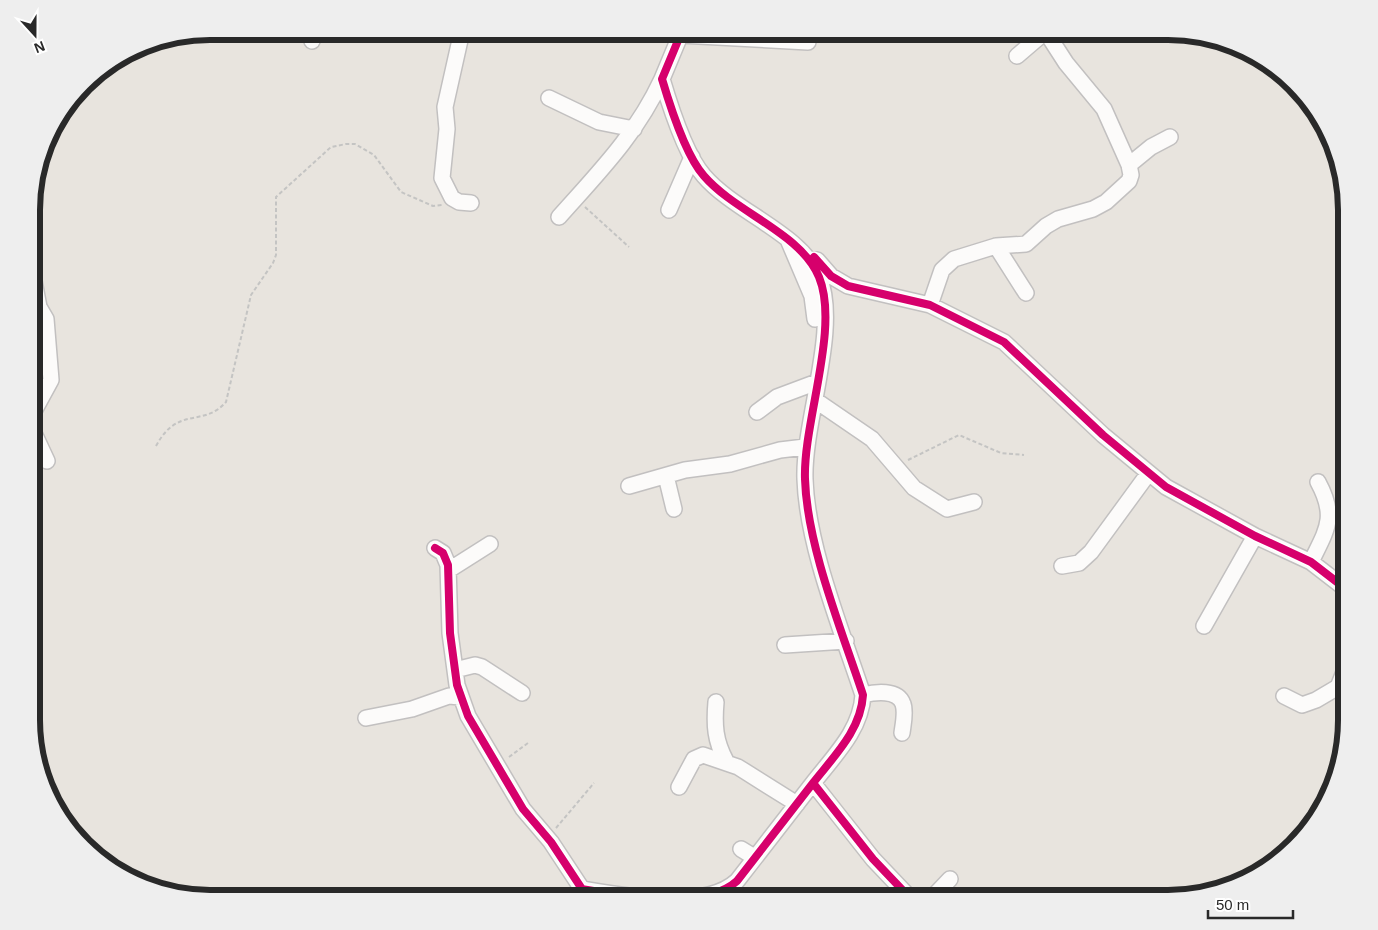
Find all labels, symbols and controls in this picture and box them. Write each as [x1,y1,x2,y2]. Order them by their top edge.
north arrow [10,10,60,60]
text: N [32,38,47,56]
scale bar [1208,888,1293,920]
text: 50 m [1216,896,1249,913]

